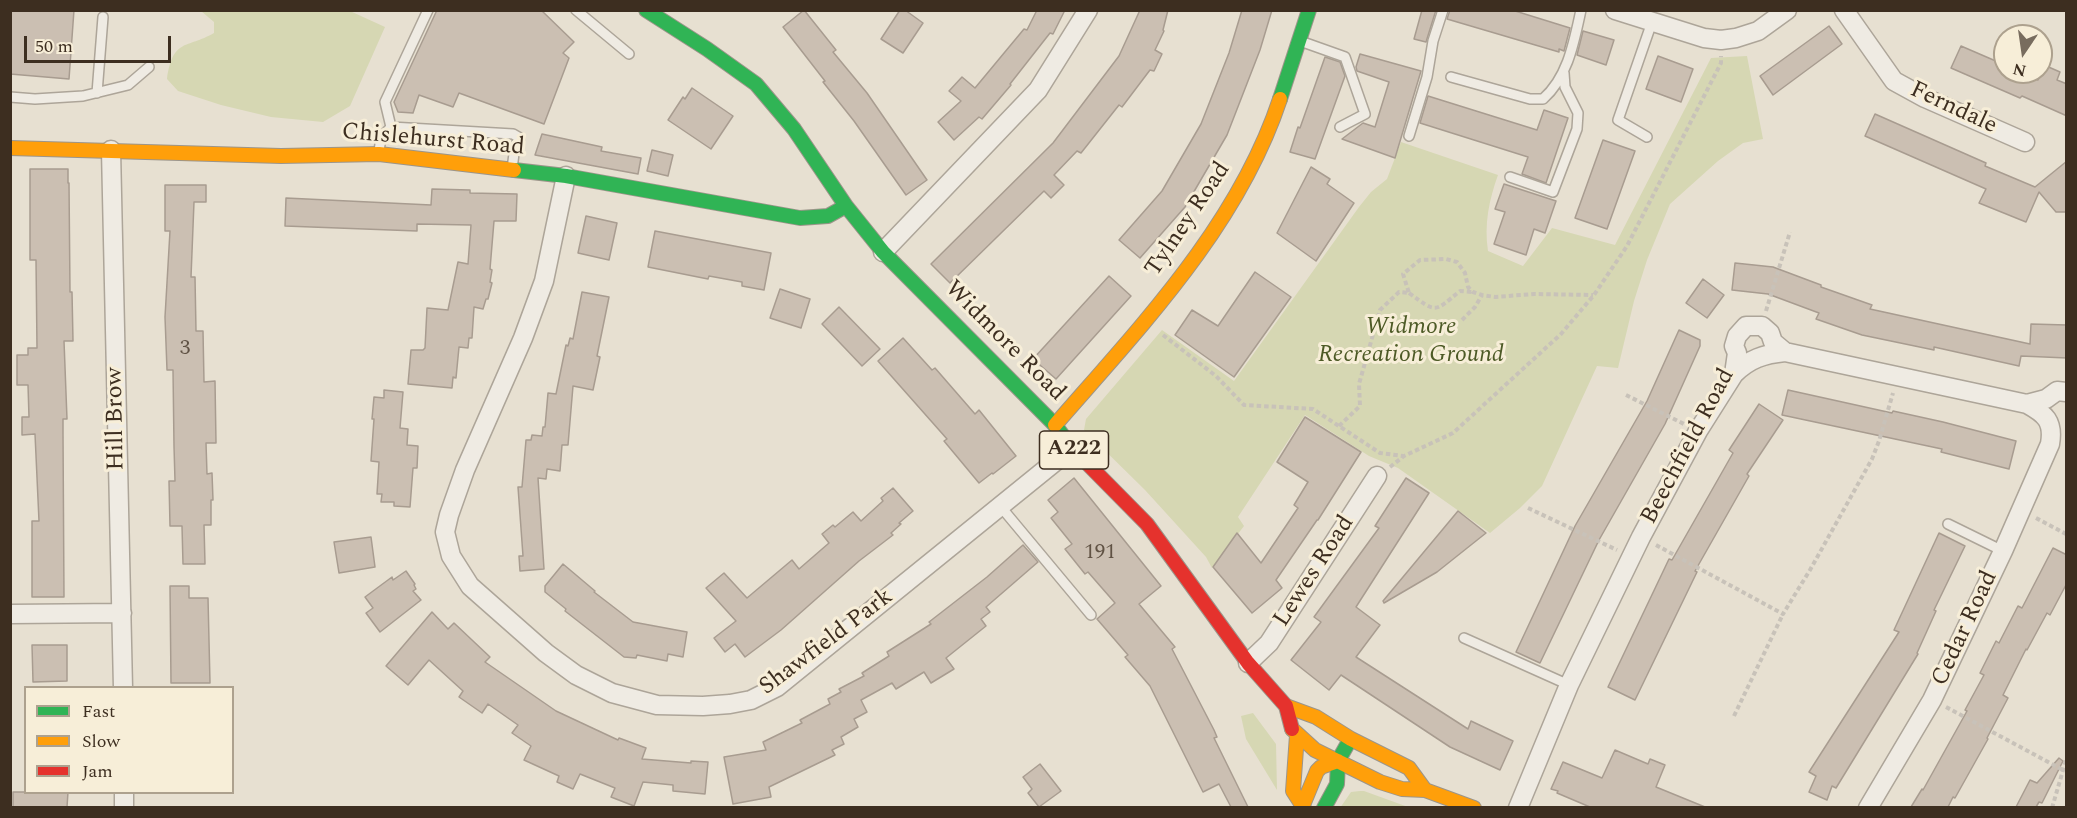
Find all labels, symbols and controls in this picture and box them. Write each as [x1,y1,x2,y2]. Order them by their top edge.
scale bar [27,24,174,62]
north arrow [1993,24,2053,84]
text: 50 m [35,33,73,60]
text: N [2010,56,2028,83]
street label: Ferndale [1905,76,2001,142]
street label: Chislehurst Road [340,119,526,163]
street label: Tylney Road [1140,157,1238,283]
street label: Widmore Road [938,276,1070,408]
park label: Widmore Recreation Ground [1318,314,1504,370]
house number: 3 [180,337,190,363]
street label: Beechfield Road [1636,364,1742,530]
street label: Hill Brow [102,367,132,471]
road number: A222 [1040,431,1108,469]
street label: Lewes Road [1268,511,1362,633]
house number: 191 [1084,541,1116,567]
street label: Cedar Road [1927,567,2005,691]
street label: Shawfield Park [755,583,899,703]
legend [24,686,234,794]
text: Fast [82,698,115,725]
text: Slow [82,728,120,755]
text: Jam [82,758,113,785]

